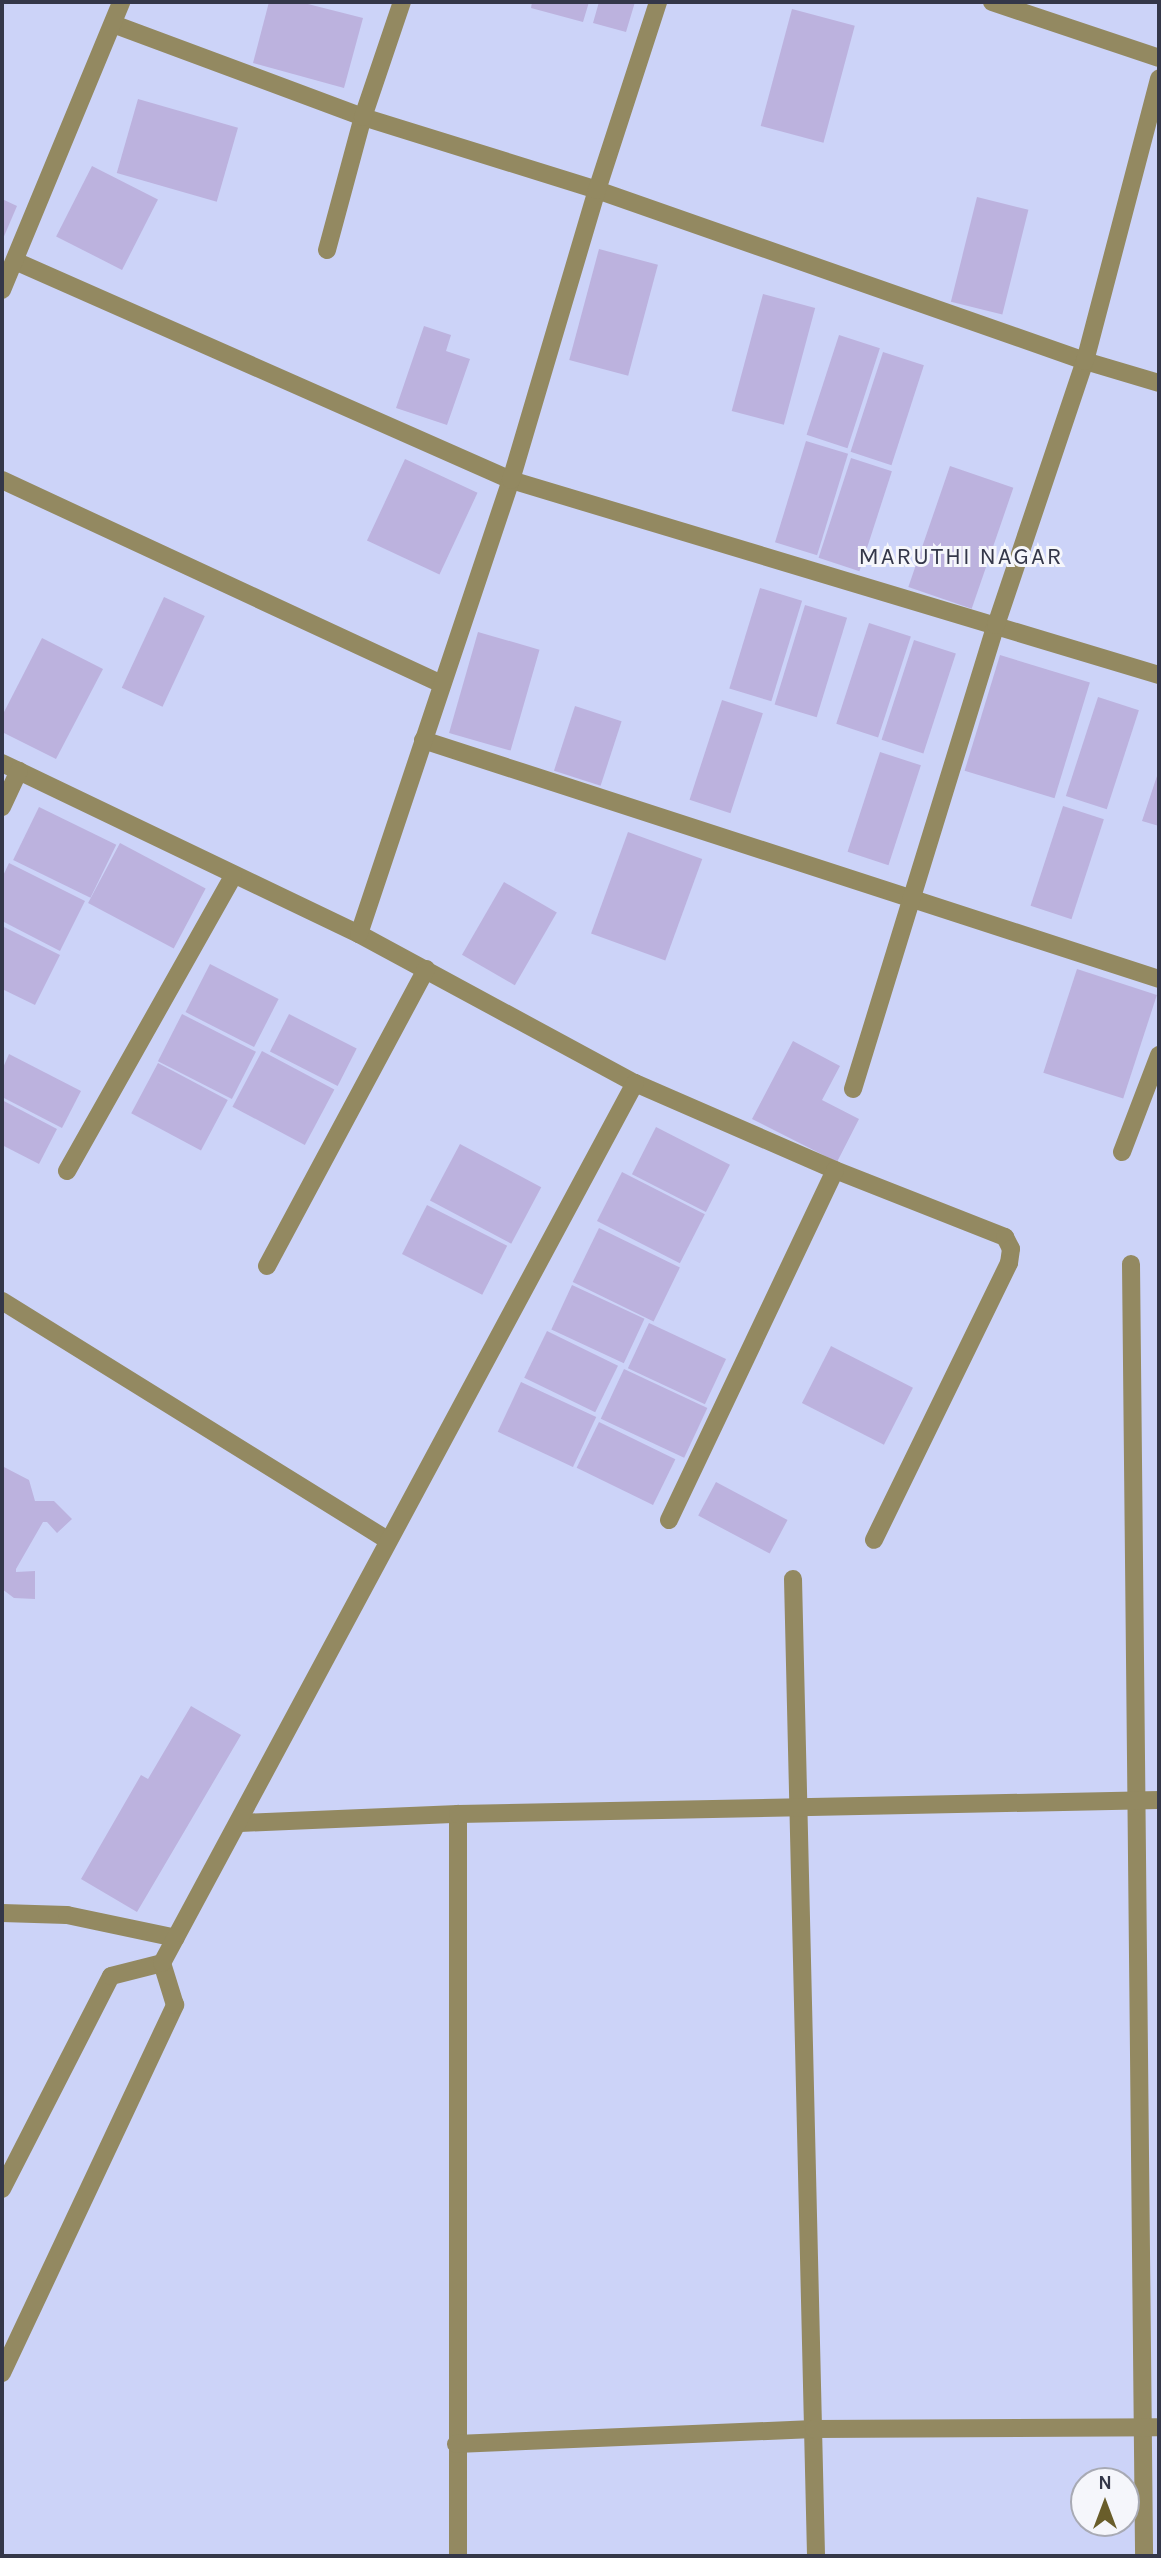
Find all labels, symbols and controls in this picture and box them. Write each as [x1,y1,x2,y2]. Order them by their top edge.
district label: MARUTHI NAGAR [860,543,1062,571]
north arrow [1070,2467,1140,2537]
text: N [1098,2472,1112,2494]

